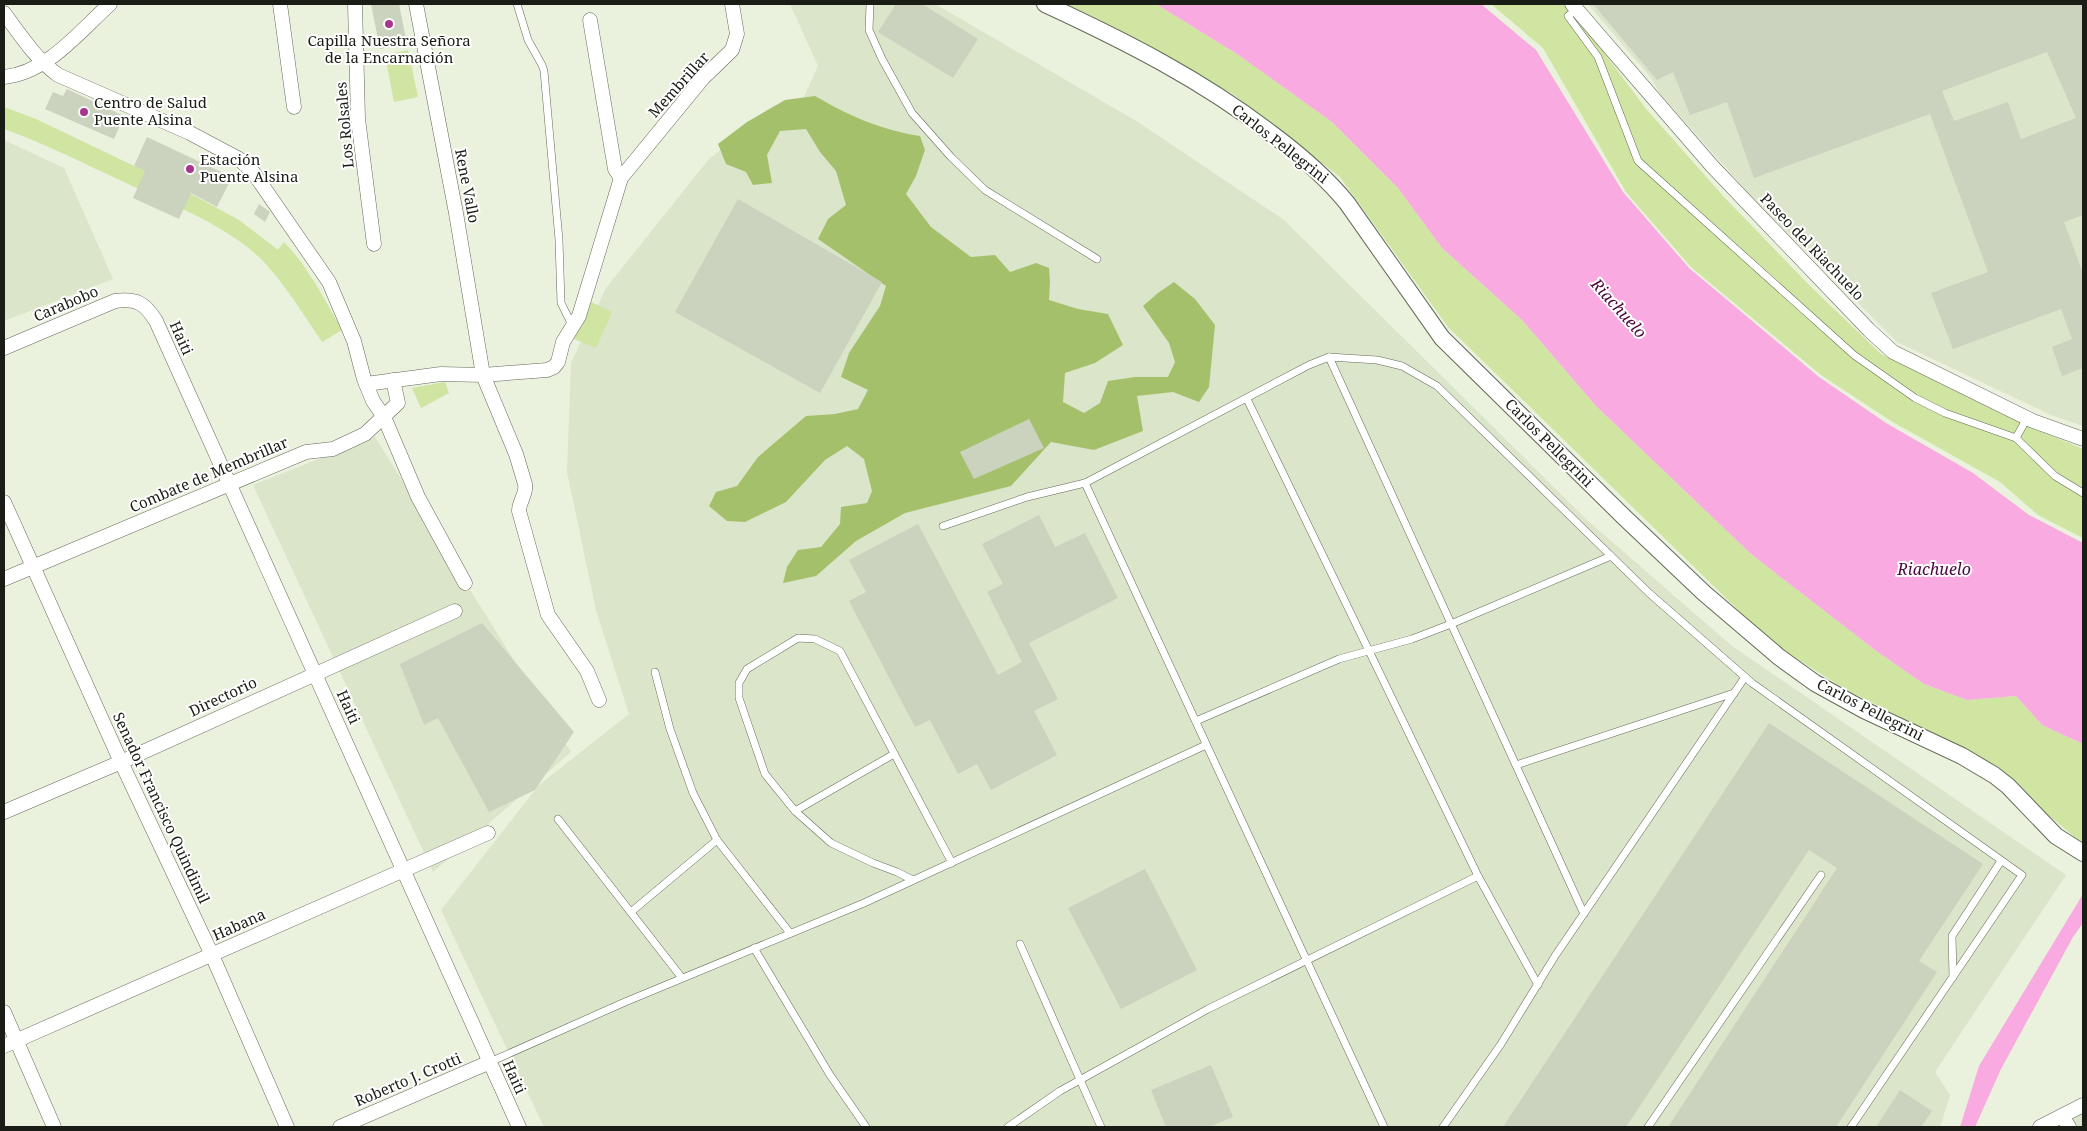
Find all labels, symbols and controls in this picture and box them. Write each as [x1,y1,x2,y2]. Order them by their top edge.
marker: Capilla Nuestra Señora de la Encarnación [383,18,395,30]
place label: Capilla Nuestra Señora de la Encarnación [307,30,471,67]
street label: Membrillar [643,47,713,122]
street label: Los Rolsales [330,81,358,169]
place label: Centro de Salud Puente Alsina [94,92,207,129]
street label: Carlos Pellegrini [1228,99,1333,187]
marker: Centro de Salud Puente Alsina [78,106,90,118]
street label: Rene Vallo [451,147,485,225]
place label: Estación Puente Alsina [200,149,298,186]
marker: Estación Puente Alsina [184,163,196,175]
street label: Paseo del Riachuelo [1756,188,1869,304]
water label: Riachuelo [1586,273,1652,343]
street label: Carabobo [30,280,101,326]
street label: Haiti [166,317,198,358]
street label: Carlos Pellegrini [1501,394,1598,491]
street label: Combate de Membrillar [126,432,291,517]
water label: Riachuelo [1896,558,1971,580]
street label: Directorio [185,672,260,721]
street label: Carlos Pellegrini [1814,674,1928,745]
street label: Haiti [333,686,365,727]
street label: Senador Francisco Quindimil [109,709,215,907]
street label: Habana [209,904,268,945]
street label: Roberto J. Crotti [351,1048,464,1111]
street label: Haiti [499,1056,531,1097]

